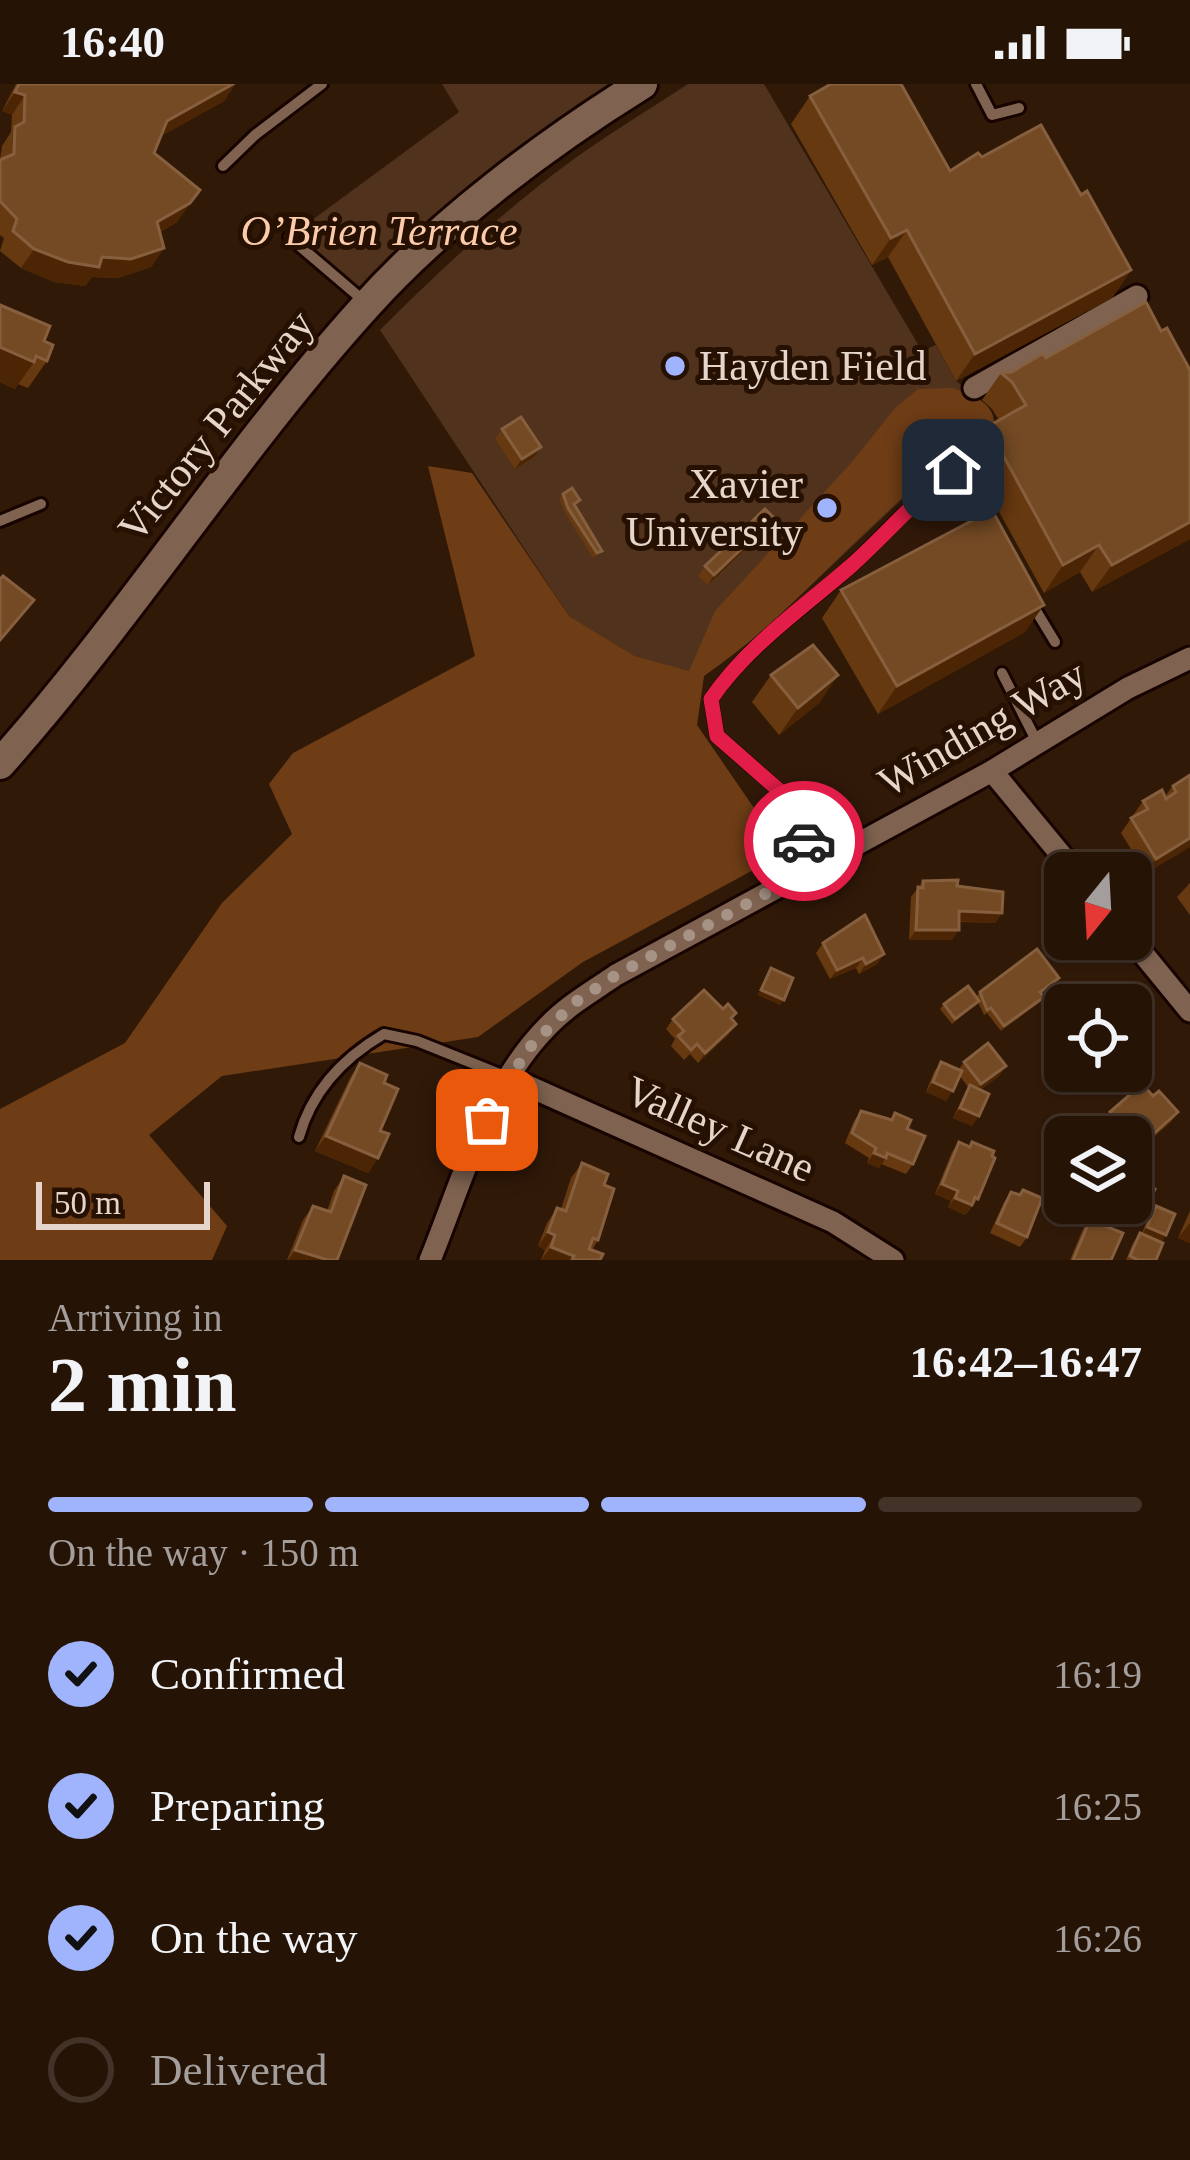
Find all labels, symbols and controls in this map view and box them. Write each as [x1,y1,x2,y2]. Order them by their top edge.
text: 16:40 [60,17,165,67]
park label: O’Brien Terrace [240,208,518,254]
street label: Victory Parkway [109,301,323,551]
place label: Hayden Field [699,343,926,389]
marker: Hayden Field [662,353,688,379]
pin [902,419,1004,521]
icon: home [920,437,986,503]
place label: Xavier University [626,461,803,555]
marker: Xavier University [814,495,840,521]
street label: Winding Way [870,650,1094,806]
courier [744,781,864,901]
icon: car [771,808,837,874]
north arrow [1044,852,1152,960]
map controls [1044,852,1152,1224]
button: locate [1044,984,1152,1092]
street label: Valley Lane [618,1067,822,1191]
pin [436,1069,538,1171]
icon: bag [454,1087,520,1153]
button: layers [1044,1116,1152,1224]
scale bar [36,1176,210,1229]
text: 50 m [54,1185,121,1221]
text: Arriving in [48,1296,222,1339]
text: 16:42–16:47 [910,1337,1142,1387]
text: 2 min [48,1341,237,1428]
text: On the way · 150 m [48,1531,359,1574]
icon: check [48,1641,114,1707]
text: Confirmed [150,1649,345,1699]
text: 16:19 [1053,1653,1142,1696]
icon: check [48,1773,114,1839]
text: Preparing [150,1781,325,1831]
text: 16:25 [1053,1785,1142,1828]
icon: check [48,1905,114,1971]
text: On the way [150,1913,357,1963]
text: 16:26 [1053,1917,1142,1960]
text: Delivered [150,2045,327,2095]

